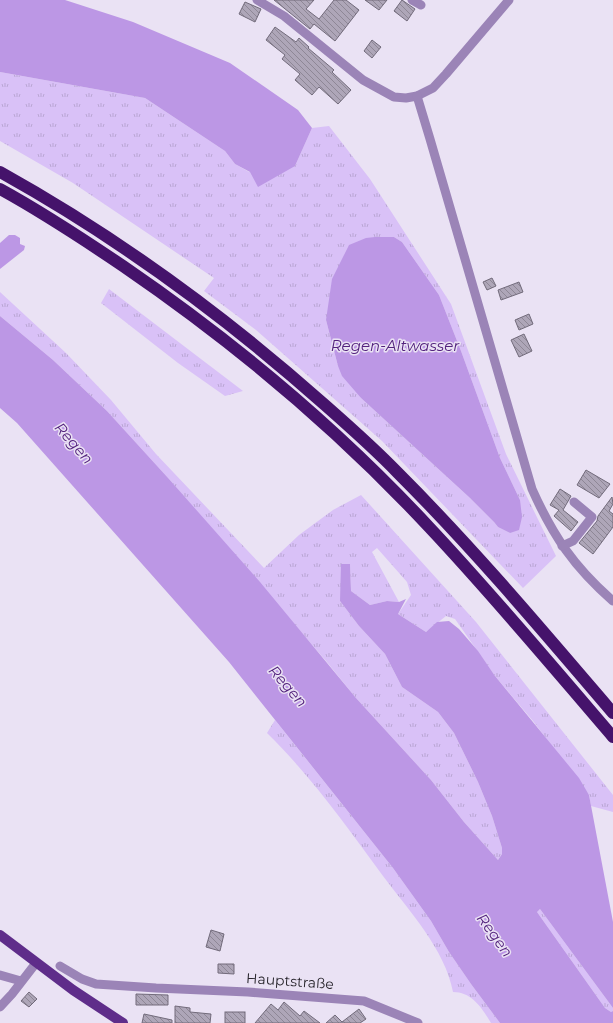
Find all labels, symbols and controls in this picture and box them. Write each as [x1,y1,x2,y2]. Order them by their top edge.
water label: Regen-Altwasser [331,336,460,355]
water label: Regen [51,418,97,468]
water label: Regen [265,661,311,711]
water label: Regen [473,909,517,961]
street label: Hauptstraße [246,969,334,993]

